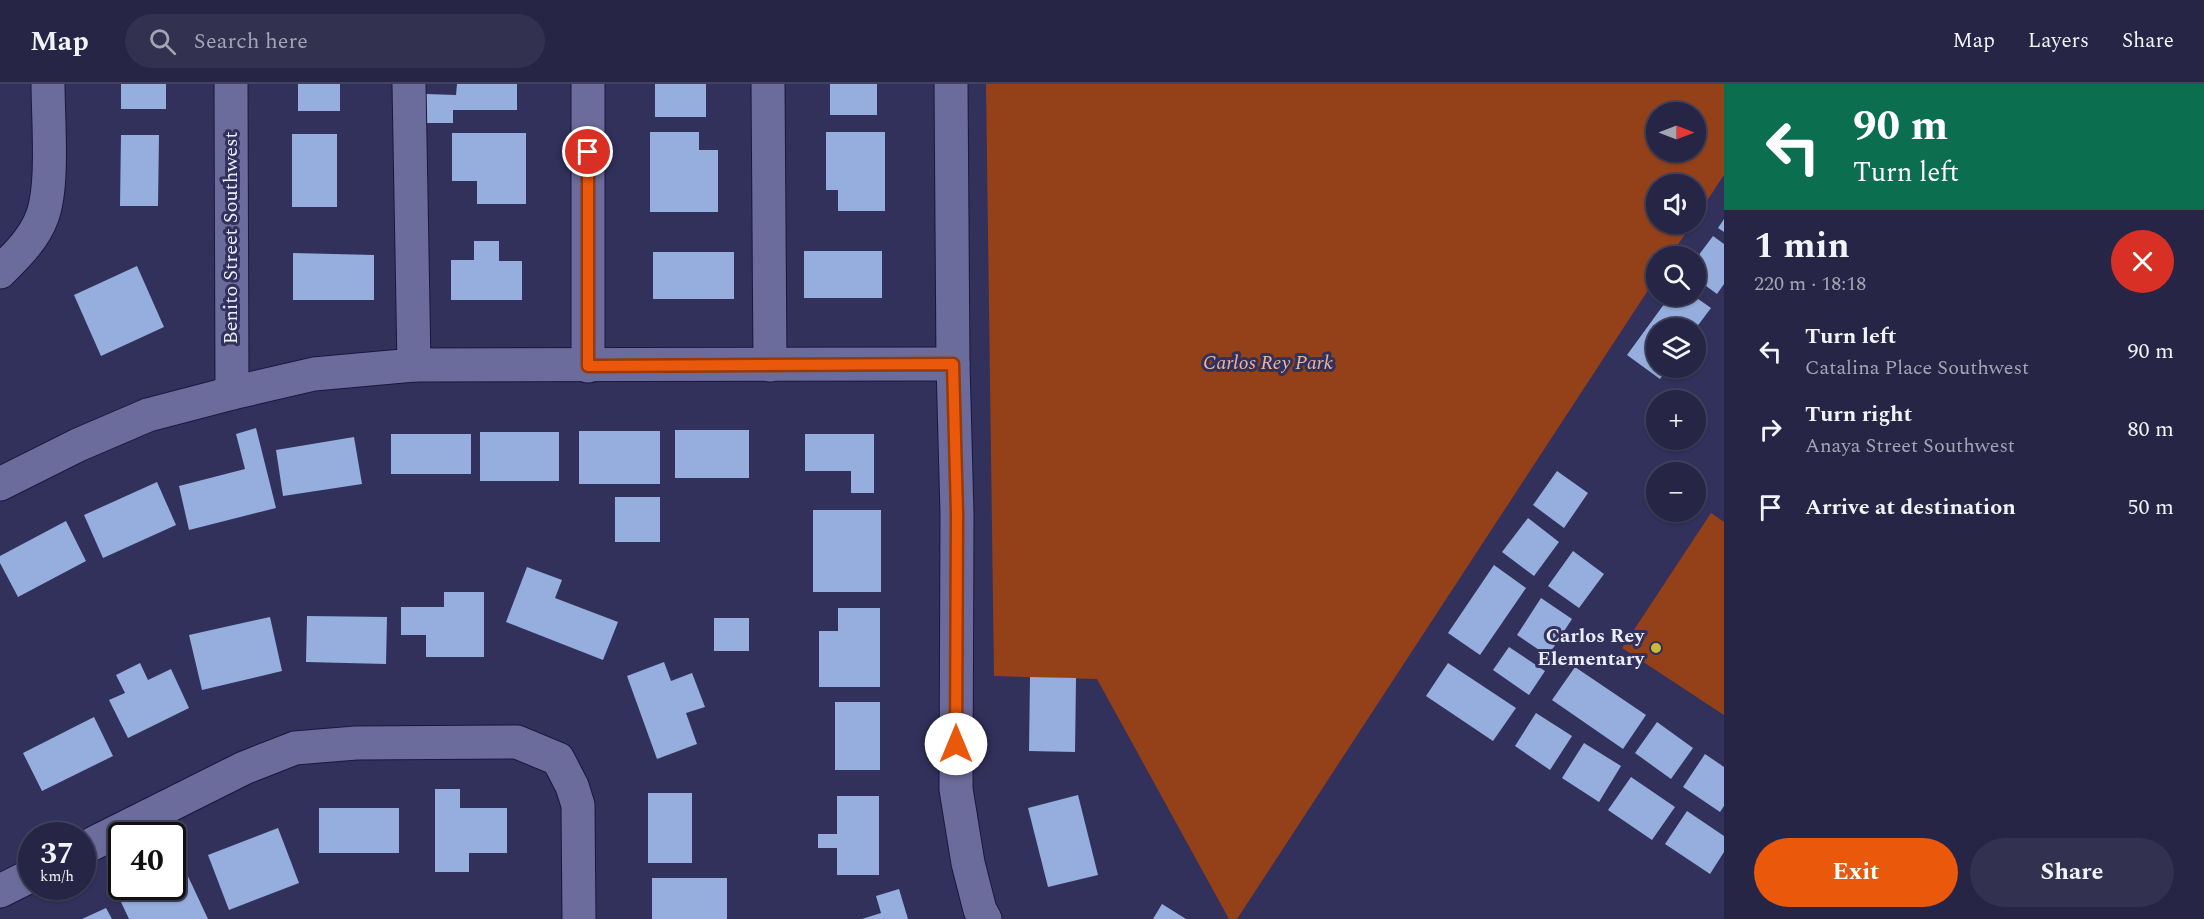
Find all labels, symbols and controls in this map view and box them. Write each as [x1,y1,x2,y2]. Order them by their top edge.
search box [125,14,545,68]
text: Map [30,20,89,63]
icon: search [146,25,179,58]
text: Search here [194,25,308,58]
text: Map [1953,25,1995,57]
text: Layers [2028,25,2089,57]
text: Share [2122,25,2174,57]
text: 90 m [1853,95,1948,158]
north arrow [1646,102,1706,162]
map controls [1646,102,1706,522]
icon: left [1754,108,1832,186]
pin [562,126,613,177]
street label: Benito Street Southwest [216,131,246,345]
icon: arrive [571,135,604,168]
text: Turn left [1853,152,1959,194]
button: sound [1646,174,1706,234]
text: 1 min [1754,219,1850,274]
button: close [2111,230,2174,293]
button: search [1646,246,1706,306]
text: 220 m · 18:18 [1754,269,1866,299]
button: layers [1646,318,1706,378]
text: Turn left [1805,320,1897,353]
icon: left [1754,335,1787,368]
text: 90 m [2128,335,2174,368]
park label: Carlos Rey Park [1203,348,1334,378]
text: Catalina Place Southwest [1805,353,2029,383]
button: + [1646,390,1706,450]
text: Turn right [1805,398,1912,431]
icon: right [1754,413,1787,446]
text: 80 m [2128,413,2174,446]
text: Anaya Street Southwest [1805,431,2015,461]
button: − [1646,462,1706,522]
icon: arrive [1754,491,1787,524]
text: Arrive at destination [1805,491,2016,524]
text: 50 m [2128,491,2174,524]
place label: Carlos Rey Elementary [1537,621,1645,674]
marker: Carlos Rey Elementary [1649,641,1663,655]
position arrow [924,712,988,776]
speed limit sign: 40 [108,822,186,900]
text: 37 [40,831,74,877]
button: Exit [1754,838,1958,907]
button: Share [1970,838,2174,907]
text: km/h [40,865,74,888]

